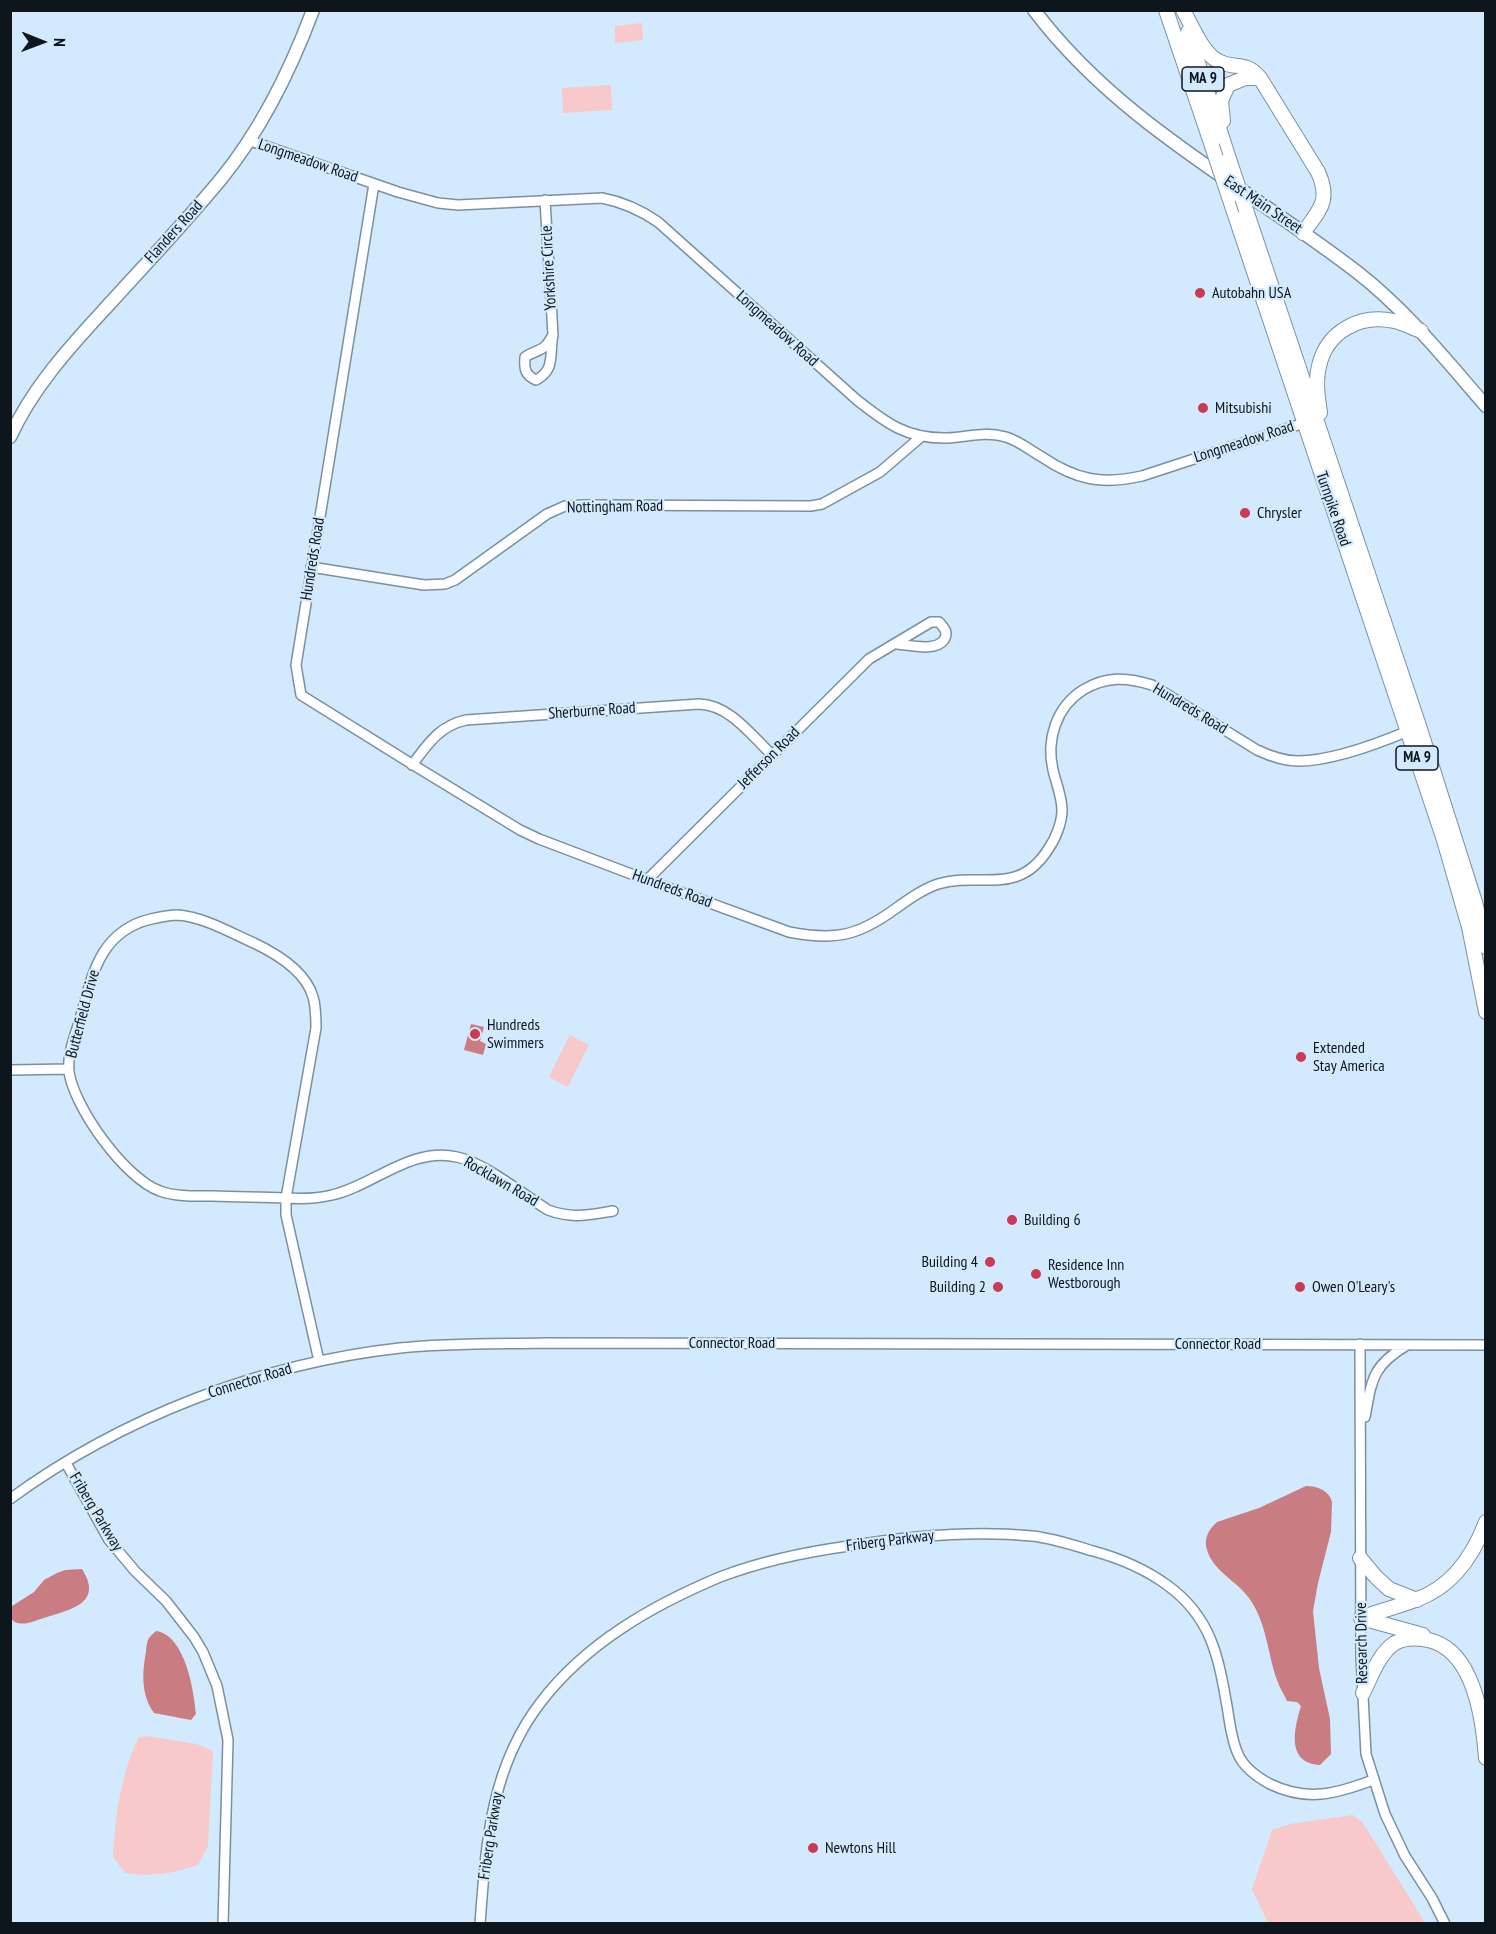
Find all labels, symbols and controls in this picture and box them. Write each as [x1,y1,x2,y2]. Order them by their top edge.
north arrow [12,12,72,72]
text: N [50,38,70,47]
road number: MA 9 [1182,67,1224,91]
street label: Longmeadow Road [256,135,360,187]
street label: East Main Street [1220,172,1306,238]
street label: Flanders Road [141,197,207,267]
street label: Yorkshire Circle [537,225,561,311]
place label: Autobahn USA [1212,283,1291,303]
marker: Autobahn USA [1193,286,1207,300]
street label: Longmeadow Road [732,287,822,371]
place label: Mitsubishi [1215,398,1272,418]
marker: Mitsubishi [1196,401,1210,415]
street label: Longmeadow Road [1192,417,1296,467]
street label: Turnpike Road [1311,469,1355,549]
street label: Nottingham Road [567,497,663,517]
place label: Chrysler [1257,503,1302,523]
marker: Chrysler [1238,506,1252,520]
street label: Hundreds Road [297,516,329,602]
street label: Hundreds Road [1149,679,1231,739]
street label: Sherburne Road [548,698,636,724]
street label: Jefferson Road [734,723,804,793]
road number: MA 9 [1396,746,1438,770]
street label: Hundreds Road [629,866,715,912]
street label: Butterfield Drive [62,968,104,1060]
place label: Hundreds Swimmers [487,1015,544,1053]
marker: Hundreds Swimmers [468,1027,482,1041]
place label: Extended Stay America [1313,1038,1385,1076]
marker: Extended Stay America [1294,1050,1308,1064]
street label: Rocklawn Road [460,1153,542,1211]
place label: Building 6 [1024,1210,1081,1230]
marker: Building 6 [1005,1213,1019,1227]
place label: Building 4 [921,1252,978,1272]
marker: Building 4 [983,1255,997,1269]
place label: Residence Inn Westborough [1048,1255,1124,1293]
marker: Residence Inn Westborough [1029,1267,1043,1281]
place label: Building 2 [929,1277,986,1297]
place label: Owen O'Leary's [1312,1277,1395,1297]
marker: Building 2 [991,1280,1005,1294]
marker: Owen O'Leary's [1293,1280,1307,1294]
street label: Connector Road [689,1333,775,1353]
street label: Connector Road [1175,1334,1261,1354]
street label: Connector Road [206,1359,294,1403]
street label: Friberg Parkway [65,1469,127,1555]
street label: Friberg Parkway [845,1526,935,1556]
street label: Research Drive [1352,1602,1372,1684]
street label: Friberg Parkway [475,1791,507,1881]
place label: Newtons Hill [825,1838,896,1858]
marker: Newtons Hill [806,1841,820,1855]

